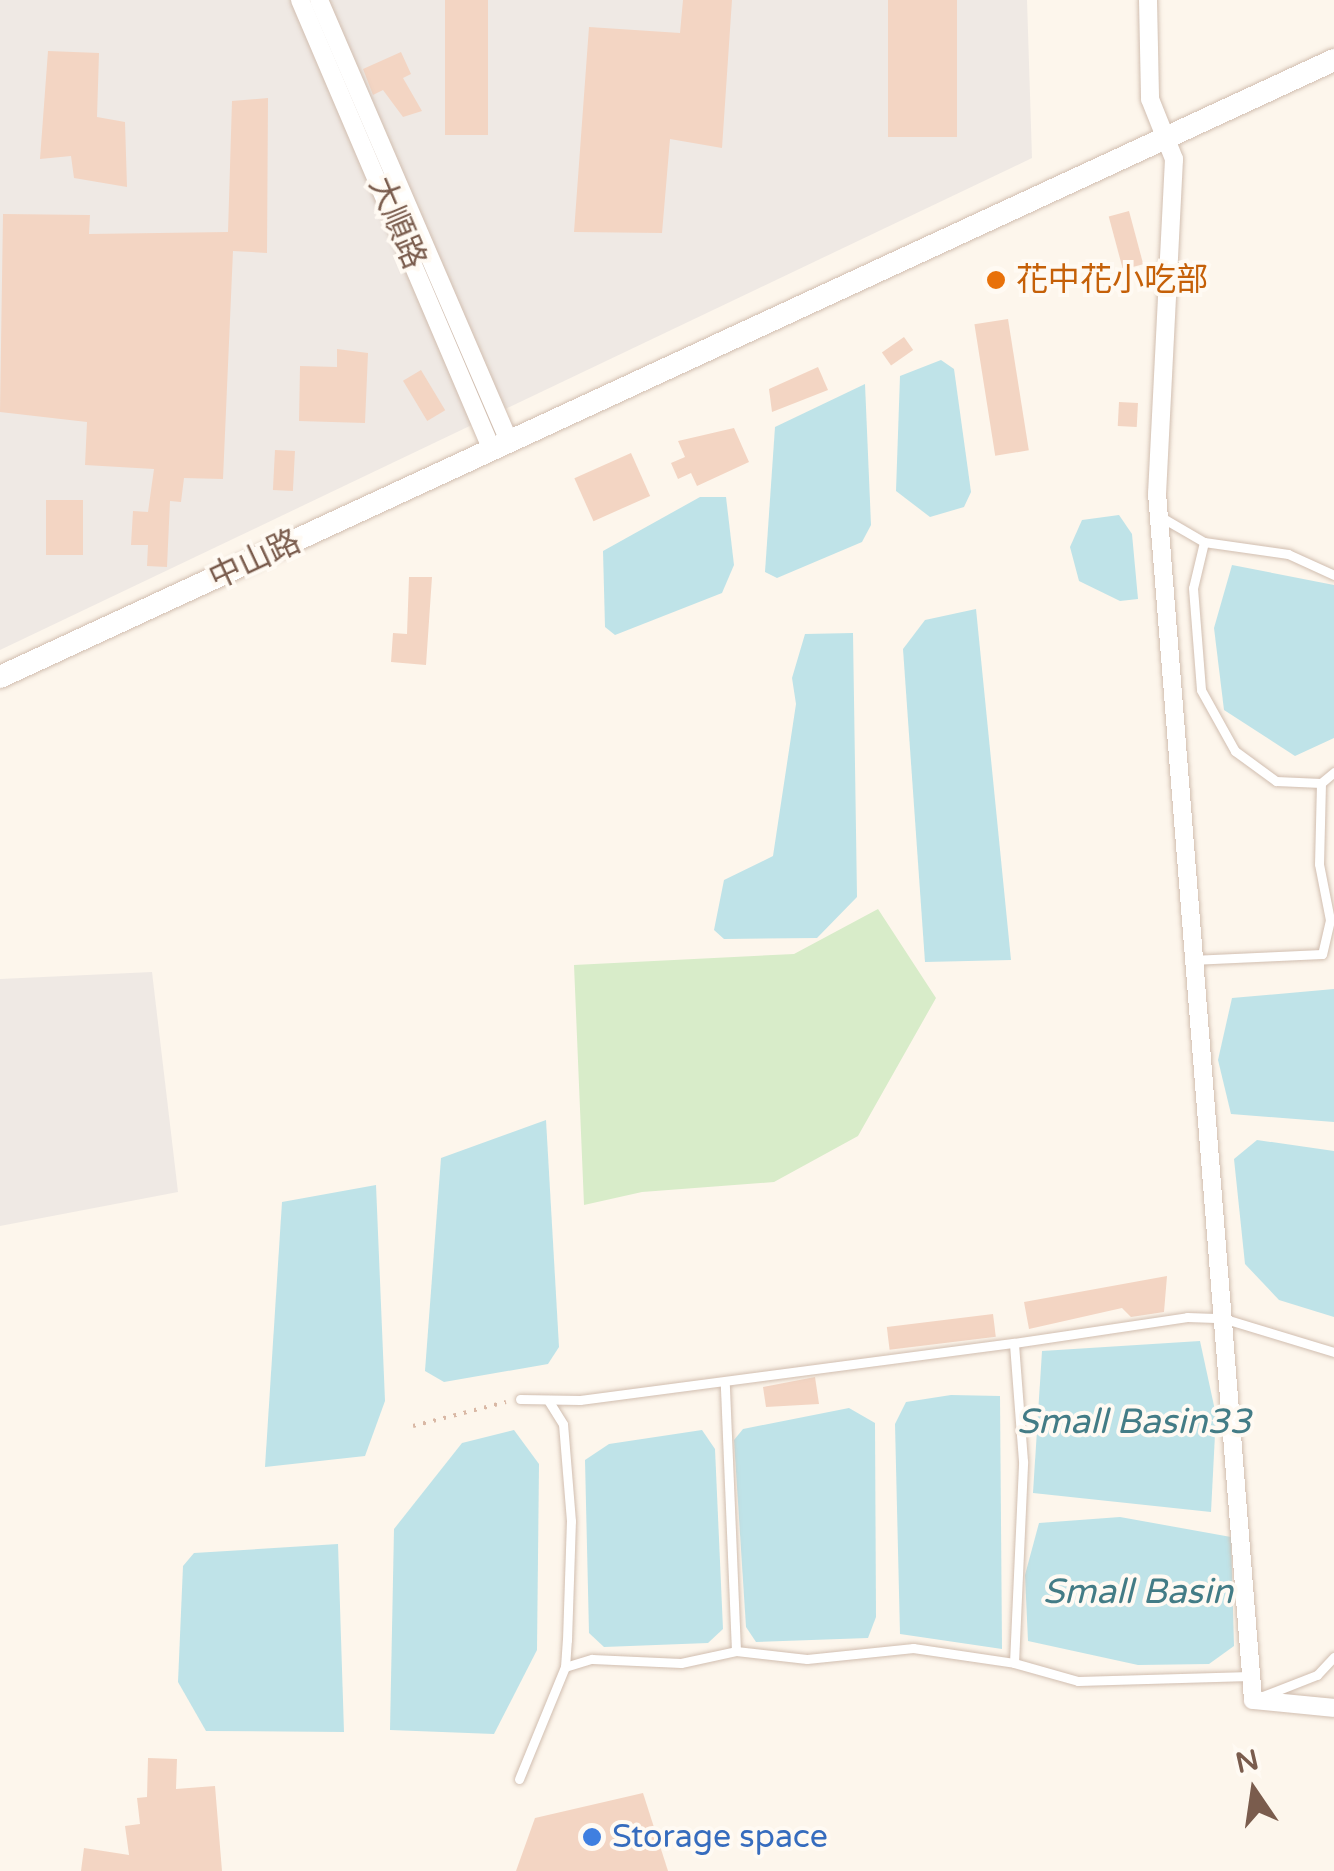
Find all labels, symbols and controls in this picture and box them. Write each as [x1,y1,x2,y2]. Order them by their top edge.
street label: 大順路 [361,171,433,275]
place label: 花中花小吃部 [1016,261,1208,299]
marker: 花中花小吃部 [985,269,1007,291]
street label: 中山路 [203,522,307,598]
water label: Small Basin33 [1017,1401,1251,1443]
water label: Small Basin [1043,1571,1233,1613]
north arrow [1204,1741,1304,1841]
text: N [1232,1743,1262,1781]
place label: Storage space [612,1818,828,1856]
marker: Storage space [581,1826,603,1848]

